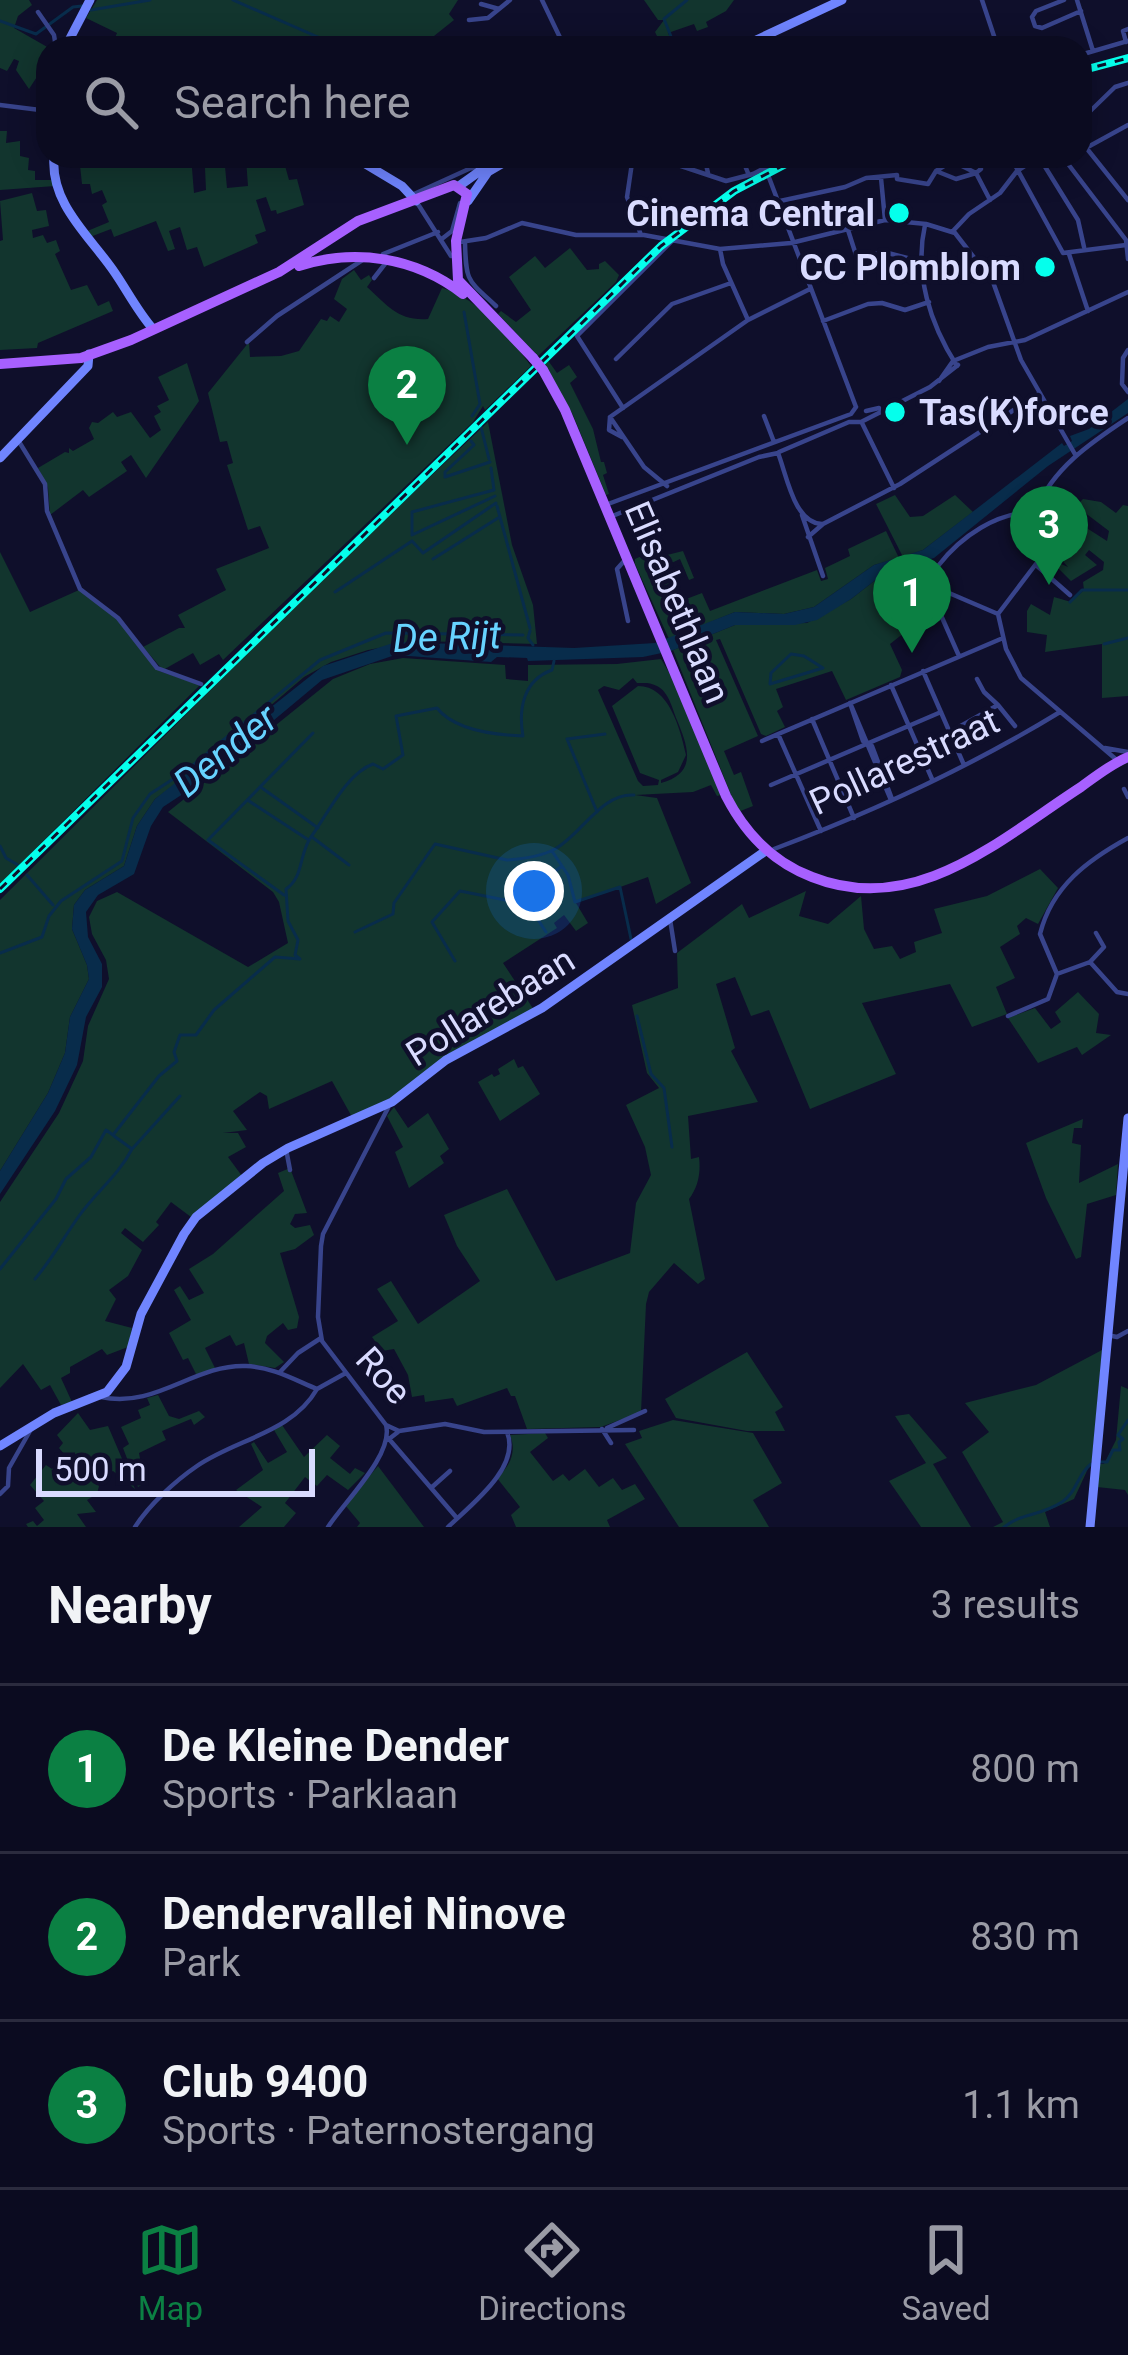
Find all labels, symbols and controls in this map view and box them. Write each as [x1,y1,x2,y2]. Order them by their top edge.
search box [36,36,1092,168]
icon: search [78,69,144,135]
text: Search here [174,76,411,129]
place label: Cinema Central [626,193,875,235]
marker: Cinema Central [886,200,912,226]
place label: CC Plomblom [799,247,1021,289]
marker: CC Plomblom [1032,254,1058,280]
pin: 2 [368,346,446,445]
place label: Tas(K)force [919,392,1109,434]
marker: Tas(K)force [882,399,908,425]
pin: 3 [1010,486,1088,585]
street label: Elisabethlaan [616,495,738,709]
pin: 1 [873,554,951,653]
water label: De Rijt [392,612,503,662]
water label: Dender [165,694,288,806]
street label: Pollarestraat [803,700,1006,824]
your location [504,861,564,921]
street label: Pollarebaan [399,939,582,1075]
street label: Roe [347,1339,420,1413]
scale bar [36,1443,315,1496]
text: 500 m [54,1450,147,1489]
text: Nearby [48,1576,212,1635]
text: 3 results [931,1582,1080,1628]
text: De Kleine Dender [162,1719,509,1772]
text: 1 [76,1746,98,1792]
text: 800 m [970,1746,1080,1792]
text: Sports · Parklaan [162,1772,458,1818]
text: Dendervallei Ninove [162,1887,566,1940]
text: 2 [76,1914,98,1960]
text: 830 m [970,1914,1080,1960]
text: Park [162,1940,241,1986]
text: Club 9400 [162,2055,368,2108]
text: 3 [76,2082,98,2128]
text: 1.1 km [962,2082,1080,2128]
text: Sports · Paternostergang [162,2108,595,2154]
tab: Map [137,2217,203,2328]
tab: Directions [478,2217,627,2328]
tab: Saved [901,2217,991,2328]

